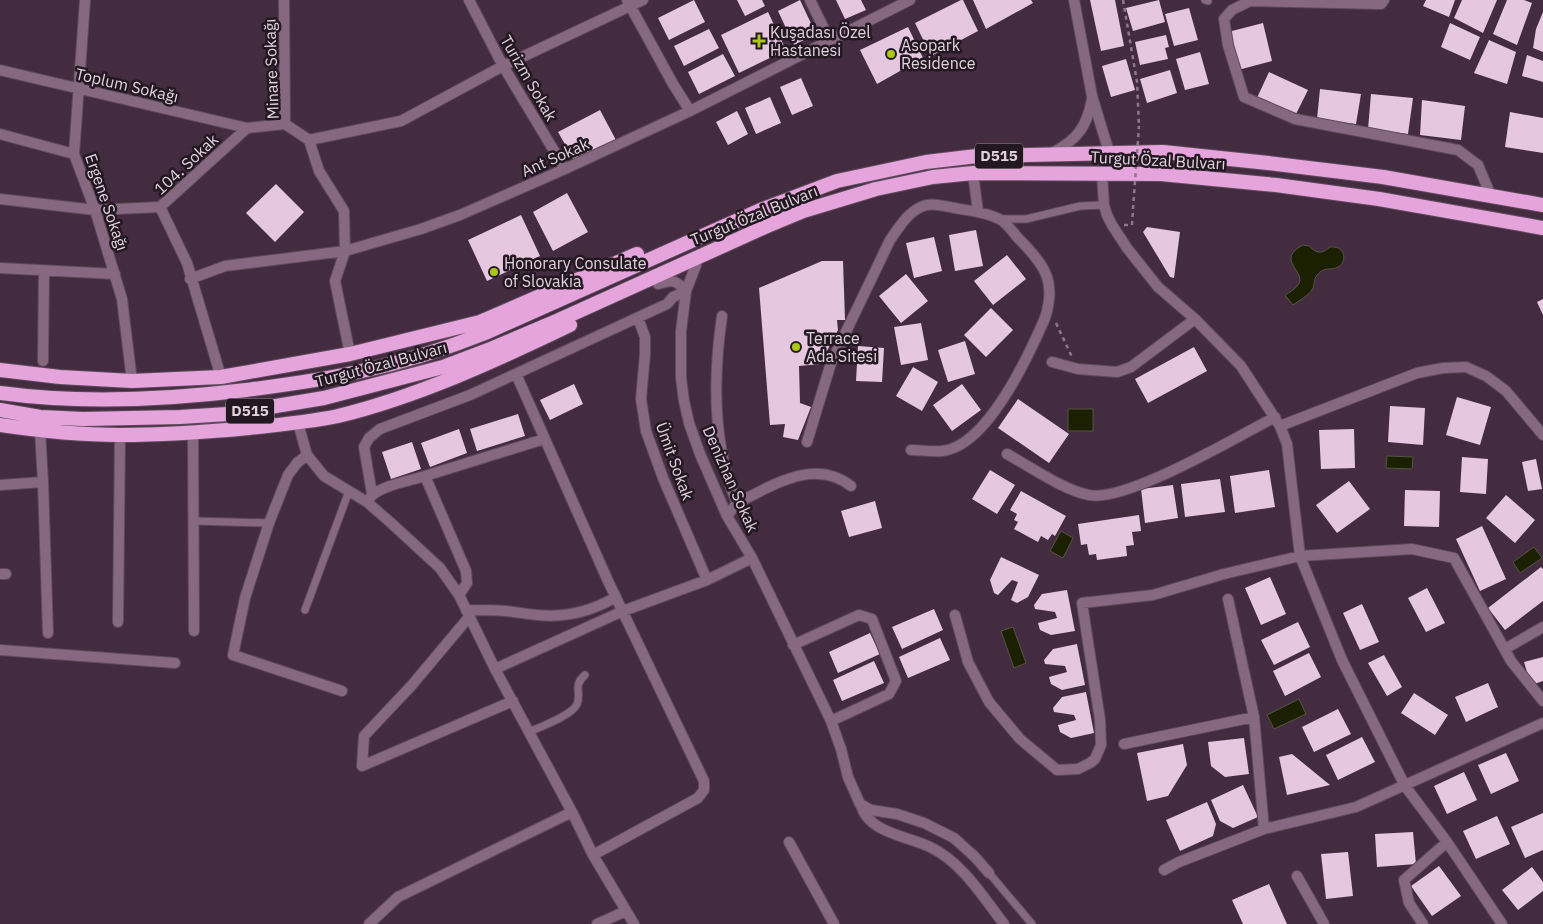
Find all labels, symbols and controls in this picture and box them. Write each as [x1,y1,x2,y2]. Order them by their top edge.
street label: Minare Sokağı [259,18,283,120]
place label: Kuşadası Özel Hastanesi [770,22,871,60]
street label: Turizm Sokak [496,31,562,125]
marker: Kuşadası Özel Hastanesi [752,34,766,48]
place label: Asopark Residence [901,35,976,73]
marker: Asopark Residence [885,48,897,60]
street label: Toplum Sokağı [74,63,180,107]
street label: 104. Sokak [150,129,223,199]
street label: Ant Sokak [518,133,593,181]
road number: D515 [975,144,1023,168]
street label: Turgut Özal Bulvarı [1090,146,1226,174]
street label: Ergene Sokağı [81,151,133,253]
street label: Turgut Özal Bulvarı [688,180,820,250]
place label: Honorary Consulate of Slovakia [504,253,647,291]
marker: Honorary Consulate of Slovakia [488,266,500,278]
place label: Terrace Ada Sitesi [806,328,877,366]
street label: Turgut Özal Bulvarı [313,337,449,391]
marker: Terrace Ada Sitesi [790,341,802,353]
road number: D515 [226,398,274,424]
street label: Ümit Sokak [652,419,699,503]
street label: Denizhan Sokak [699,423,764,536]

